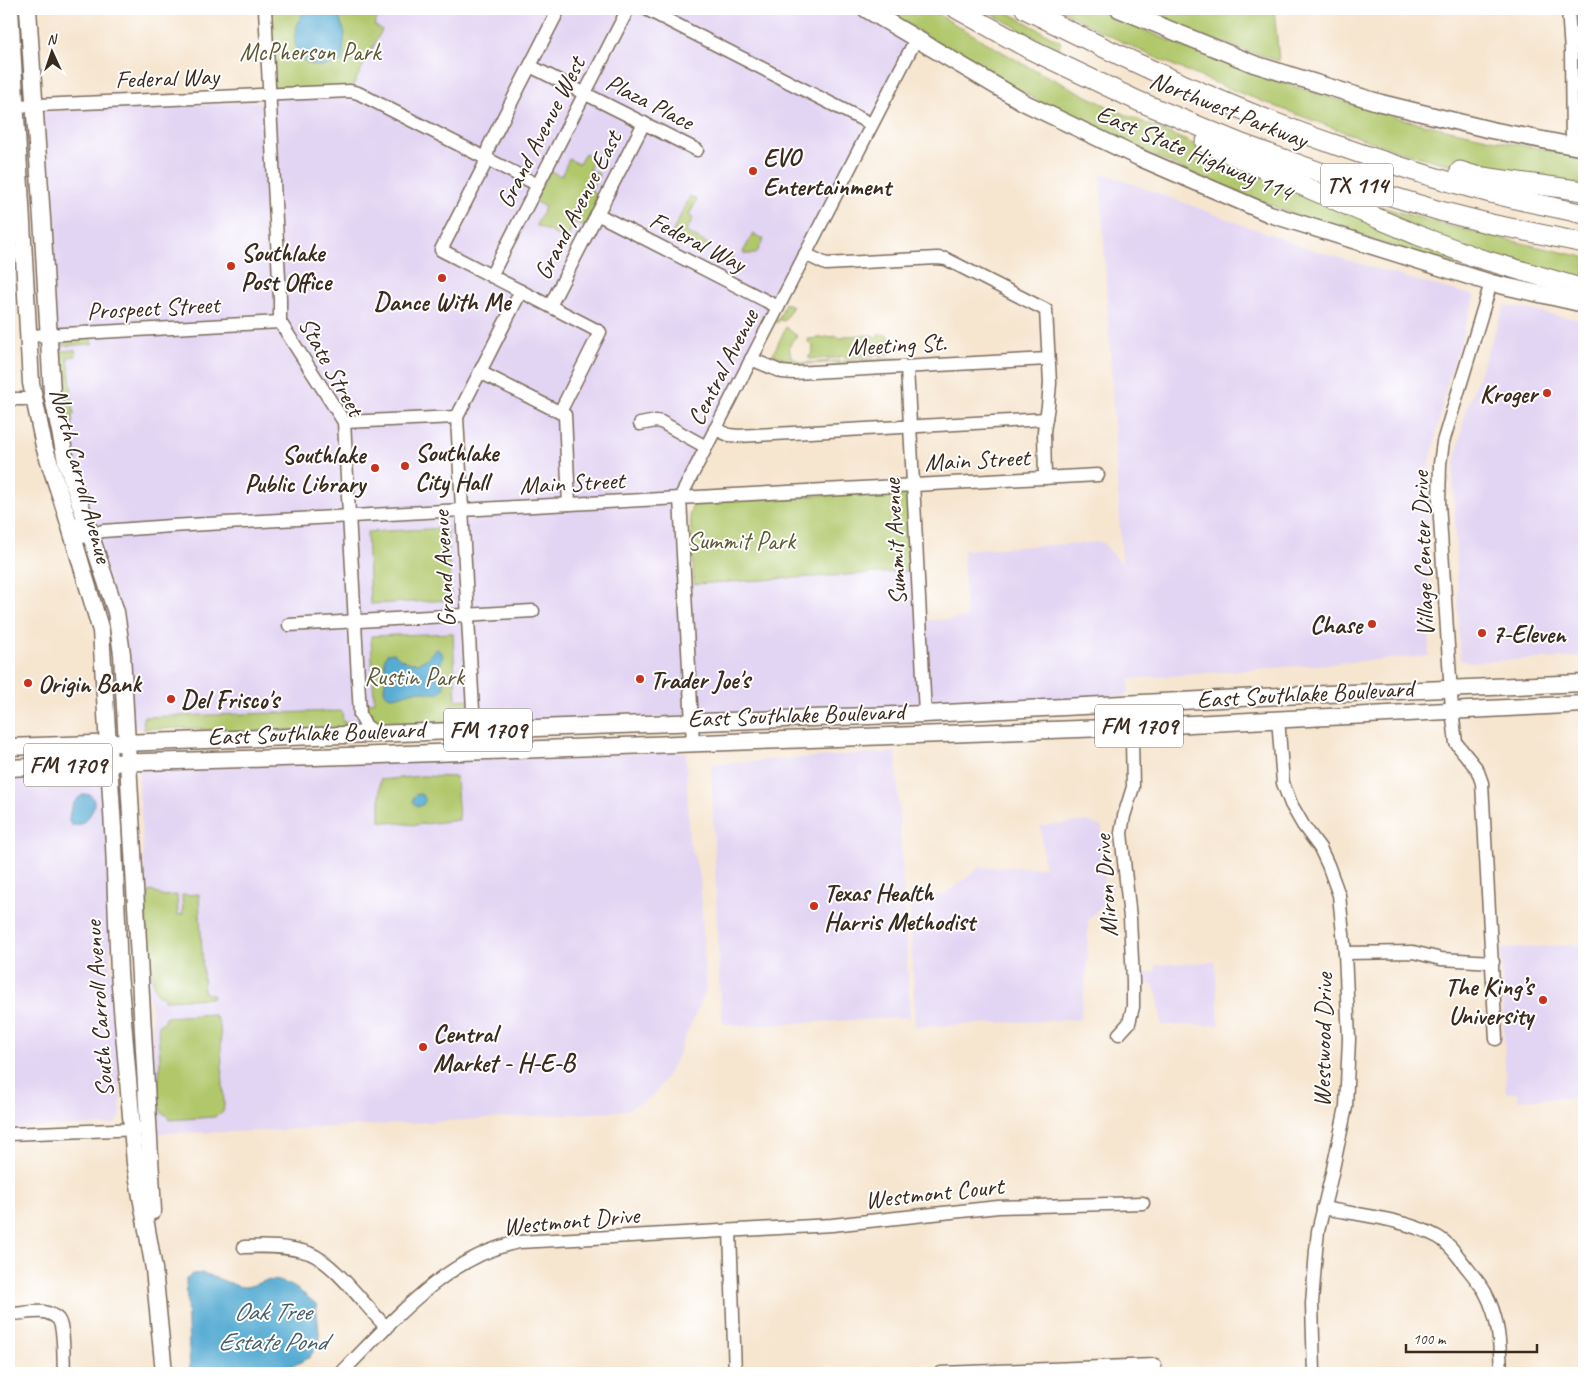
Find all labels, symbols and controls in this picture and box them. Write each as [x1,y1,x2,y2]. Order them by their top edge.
north arrow [28,28,78,78]
text: N [47,31,58,48]
park label: McPherson Park [240,36,382,68]
street label: Grand Avenue West [489,49,594,213]
street label: Federal Way [115,60,222,96]
street label: Northwest Parkway [1145,64,1314,157]
street label: Plaza Place [600,66,700,138]
street label: East State Highway 114 [1092,97,1300,210]
street label: Grand Avenue East [527,123,630,285]
place label: EVO Entertainment [763,142,893,203]
road number: TX 114 [1321,164,1393,206]
marker: EVO Entertainment [747,165,759,177]
street label: Federal Way [644,204,753,281]
place label: Southlake Post Office [241,237,334,298]
marker: Southlake Post Office [225,260,237,272]
marker: Dance With Me [436,272,448,284]
place label: Dance With Me [374,286,513,318]
street label: Prospect Street [86,288,223,327]
street label: Central Avenue [680,302,767,431]
street label: State Street [291,311,373,424]
street label: Meeting St. [847,326,947,364]
place label: Kroger [1480,378,1540,410]
street label: North Carroll Avenue [42,384,120,568]
marker: Kroger [1541,387,1553,399]
place label: Southlake City Hall [415,437,501,498]
place label: Southlake Public Library [245,439,368,500]
street label: Main Street [924,441,1033,479]
marker: Southlake City Hall [399,460,411,472]
marker: Southlake Public Library [369,462,381,474]
street label: Main Street [519,464,628,502]
street label: Village Center Drive [1404,469,1442,637]
street label: Summit Avenue [876,476,914,606]
street label: Grand Avenue [425,508,463,628]
park label: Summit Park [687,525,797,557]
place label: Chase [1310,609,1364,641]
marker: Chase [1366,618,1378,630]
place label: 7-Eleven [1492,618,1567,650]
marker: 7-Eleven [1476,627,1488,639]
park label: Rustin Park [364,661,466,693]
place label: Trader Joe's [650,664,752,696]
place label: Origin Bank [38,668,143,700]
street label: East Southlake Boulevard [1196,672,1418,716]
marker: Trader Joe's [634,673,646,685]
marker: Origin Bank [22,677,34,689]
place label: Del Frisco's [181,684,281,716]
marker: Del Frisco's [165,693,177,705]
street label: East Southlake Boulevard [687,695,909,735]
road number: FM 1709 [1095,704,1183,748]
road number: FM 1709 [444,708,532,752]
street label: East Southlake Boulevard [207,713,429,753]
road number: FM 1709 [24,744,112,786]
street label: Miron Drive [1086,832,1126,938]
place label: Texas Health Harris Methodist [824,877,977,938]
marker: Texas Health Harris Methodist [808,900,820,912]
street label: South Carroll Avenue [77,918,121,1098]
street label: Westwood Drive [1306,971,1340,1107]
place label: The King’s University [1445,971,1535,1032]
marker: The King’s University [1537,994,1549,1006]
place label: Central Market - H-E-B [433,1018,577,1079]
marker: Central Market - H-E-B [417,1041,429,1053]
street label: Westmont Court [863,1170,1007,1216]
street label: Westmont Drive [502,1199,642,1243]
water label: Oak Tree Estate Pond [218,1295,334,1358]
scale bar [1406,1322,1537,1354]
text: 100 m [1413,1330,1447,1349]

